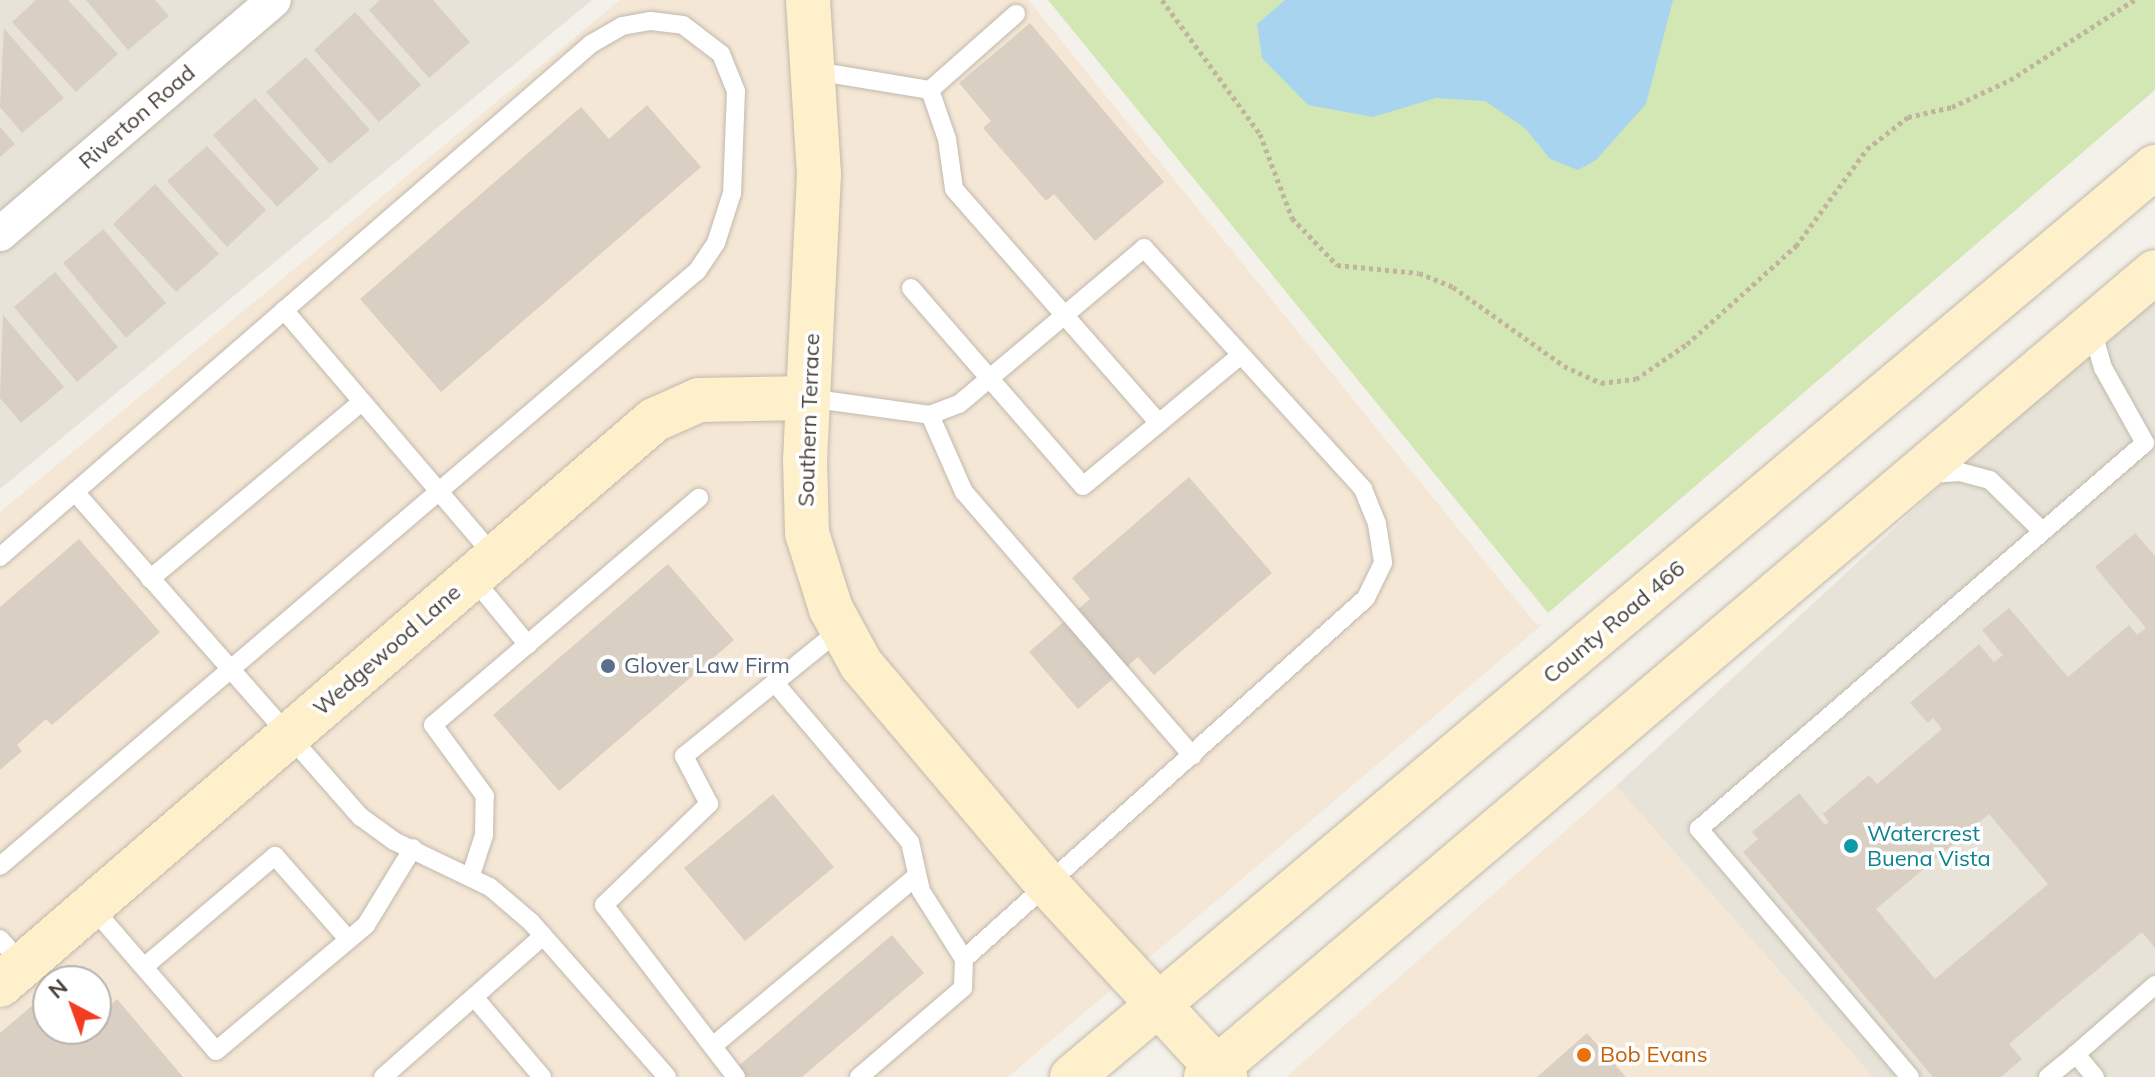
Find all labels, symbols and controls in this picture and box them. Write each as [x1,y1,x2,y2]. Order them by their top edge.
street label: Riverton Road [74,59,200,175]
street label: Southern Terrace [793,333,825,507]
street label: County Road 466 [1538,555,1690,689]
street label: Wedgewood Lane [308,579,466,721]
place label: Glover Law Firm [624,653,790,679]
marker: Glover Law Firm [599,657,617,675]
place label: Watercrest Buena Vista [1867,820,1991,872]
marker: Watercrest Buena Vista [1842,837,1860,855]
north arrow [32,965,112,1045]
text: N [42,972,73,1004]
place label: Bob Evans [1600,1042,1708,1068]
marker: Bob Evans [1575,1046,1593,1064]

